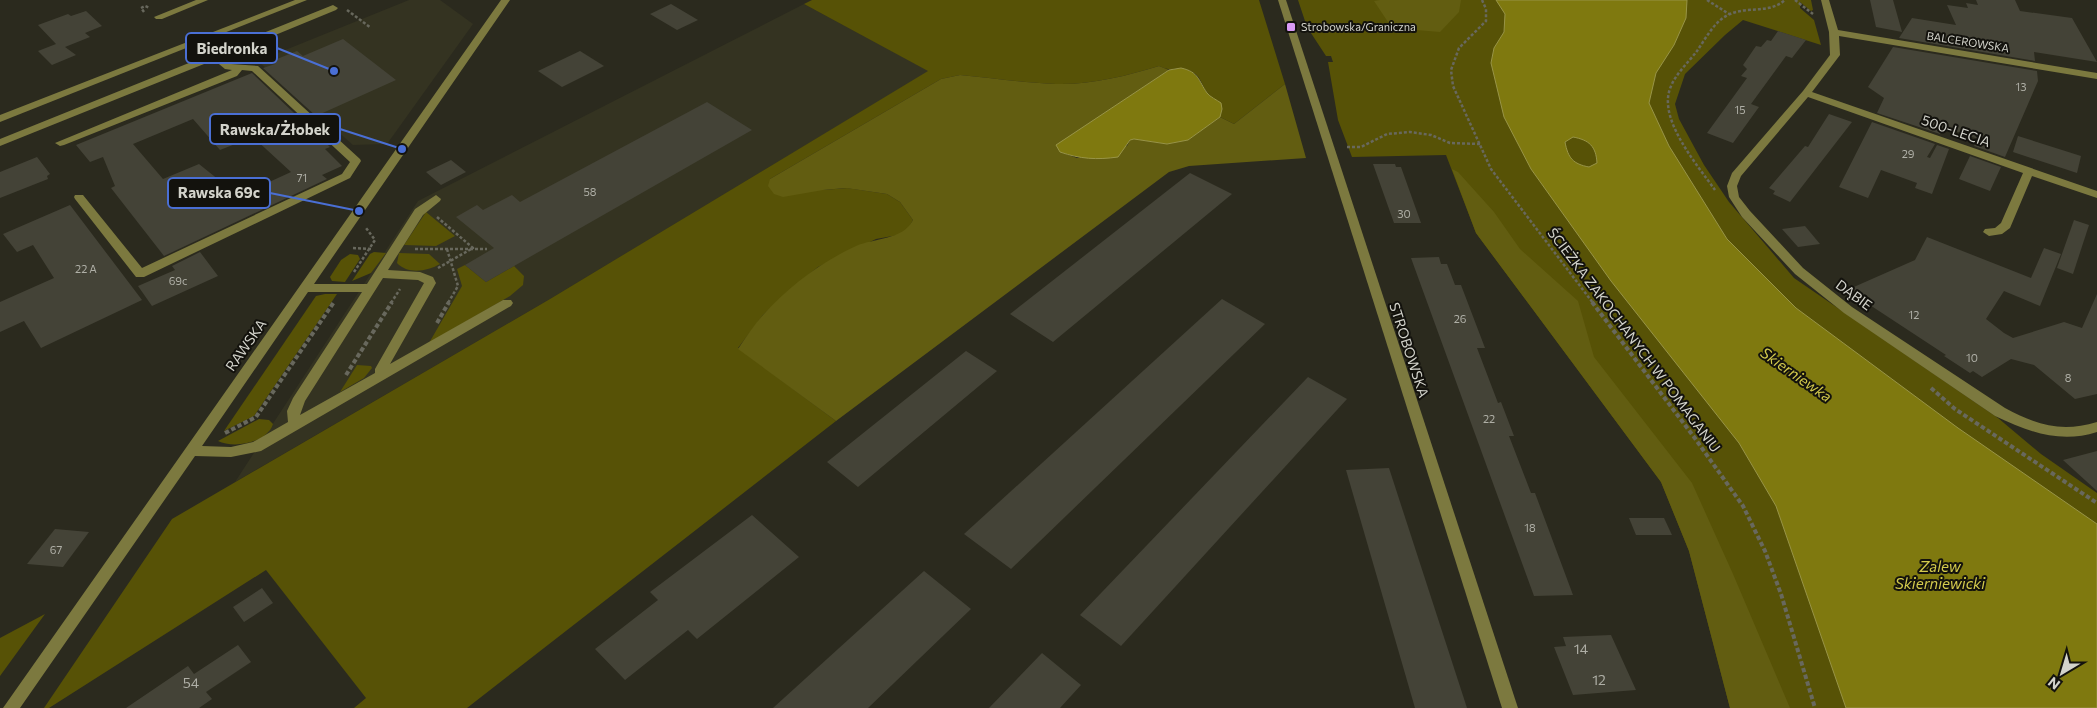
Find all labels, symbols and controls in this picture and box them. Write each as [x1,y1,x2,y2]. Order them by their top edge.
place label: Strobowska/Graniczna [1301,20,1416,33]
marker: Strobowska/Graniczna [1285,21,1297,33]
street label: BALCEROWSKA [1926,29,2011,54]
callout: Biedronka [186,33,277,63]
text: Biedronka [197,39,268,57]
house number: 13 [2016,80,2026,93]
house number: 15 [1734,103,1746,116]
street label: 500-LECIA [1919,111,1993,150]
callout: Rawska/Żłobek [210,114,340,144]
text: Rawska/Żłobek [220,120,331,138]
house number: 29 [1902,147,1915,160]
house number: 71 [297,171,307,184]
callout: Rawska 69c [168,178,270,208]
text: Rawska 69c [178,183,260,201]
house number: 58 [584,185,597,198]
house number: 30 [1397,207,1411,220]
street label: ŚCIEŻKA ZAKOCHANYCH W POMAGANIU [1544,224,1724,455]
house number: 22 A [75,262,97,275]
house number: 69c [169,274,187,287]
street label: DĄBIE [1833,276,1876,313]
street label: STROBOWSKA [1386,300,1433,400]
house number: 12 [1909,308,1919,321]
house number: 26 [1454,312,1467,325]
street label: RAWSKA [222,315,270,374]
water label: Skierniewka [1757,343,1836,405]
house number: 10 [1966,351,1978,364]
house number: 8 [2065,371,2072,384]
house number: 22 [1483,412,1495,425]
house number: 18 [1524,521,1536,534]
house number: 67 [50,543,62,556]
water label: Zalew Skierniewicki [1895,557,1986,592]
house number: 14 [1574,640,1589,657]
north arrow [2037,648,2087,698]
house number: 12 [1592,671,1606,688]
house number: 54 [183,674,200,691]
text: N [2044,674,2063,694]

